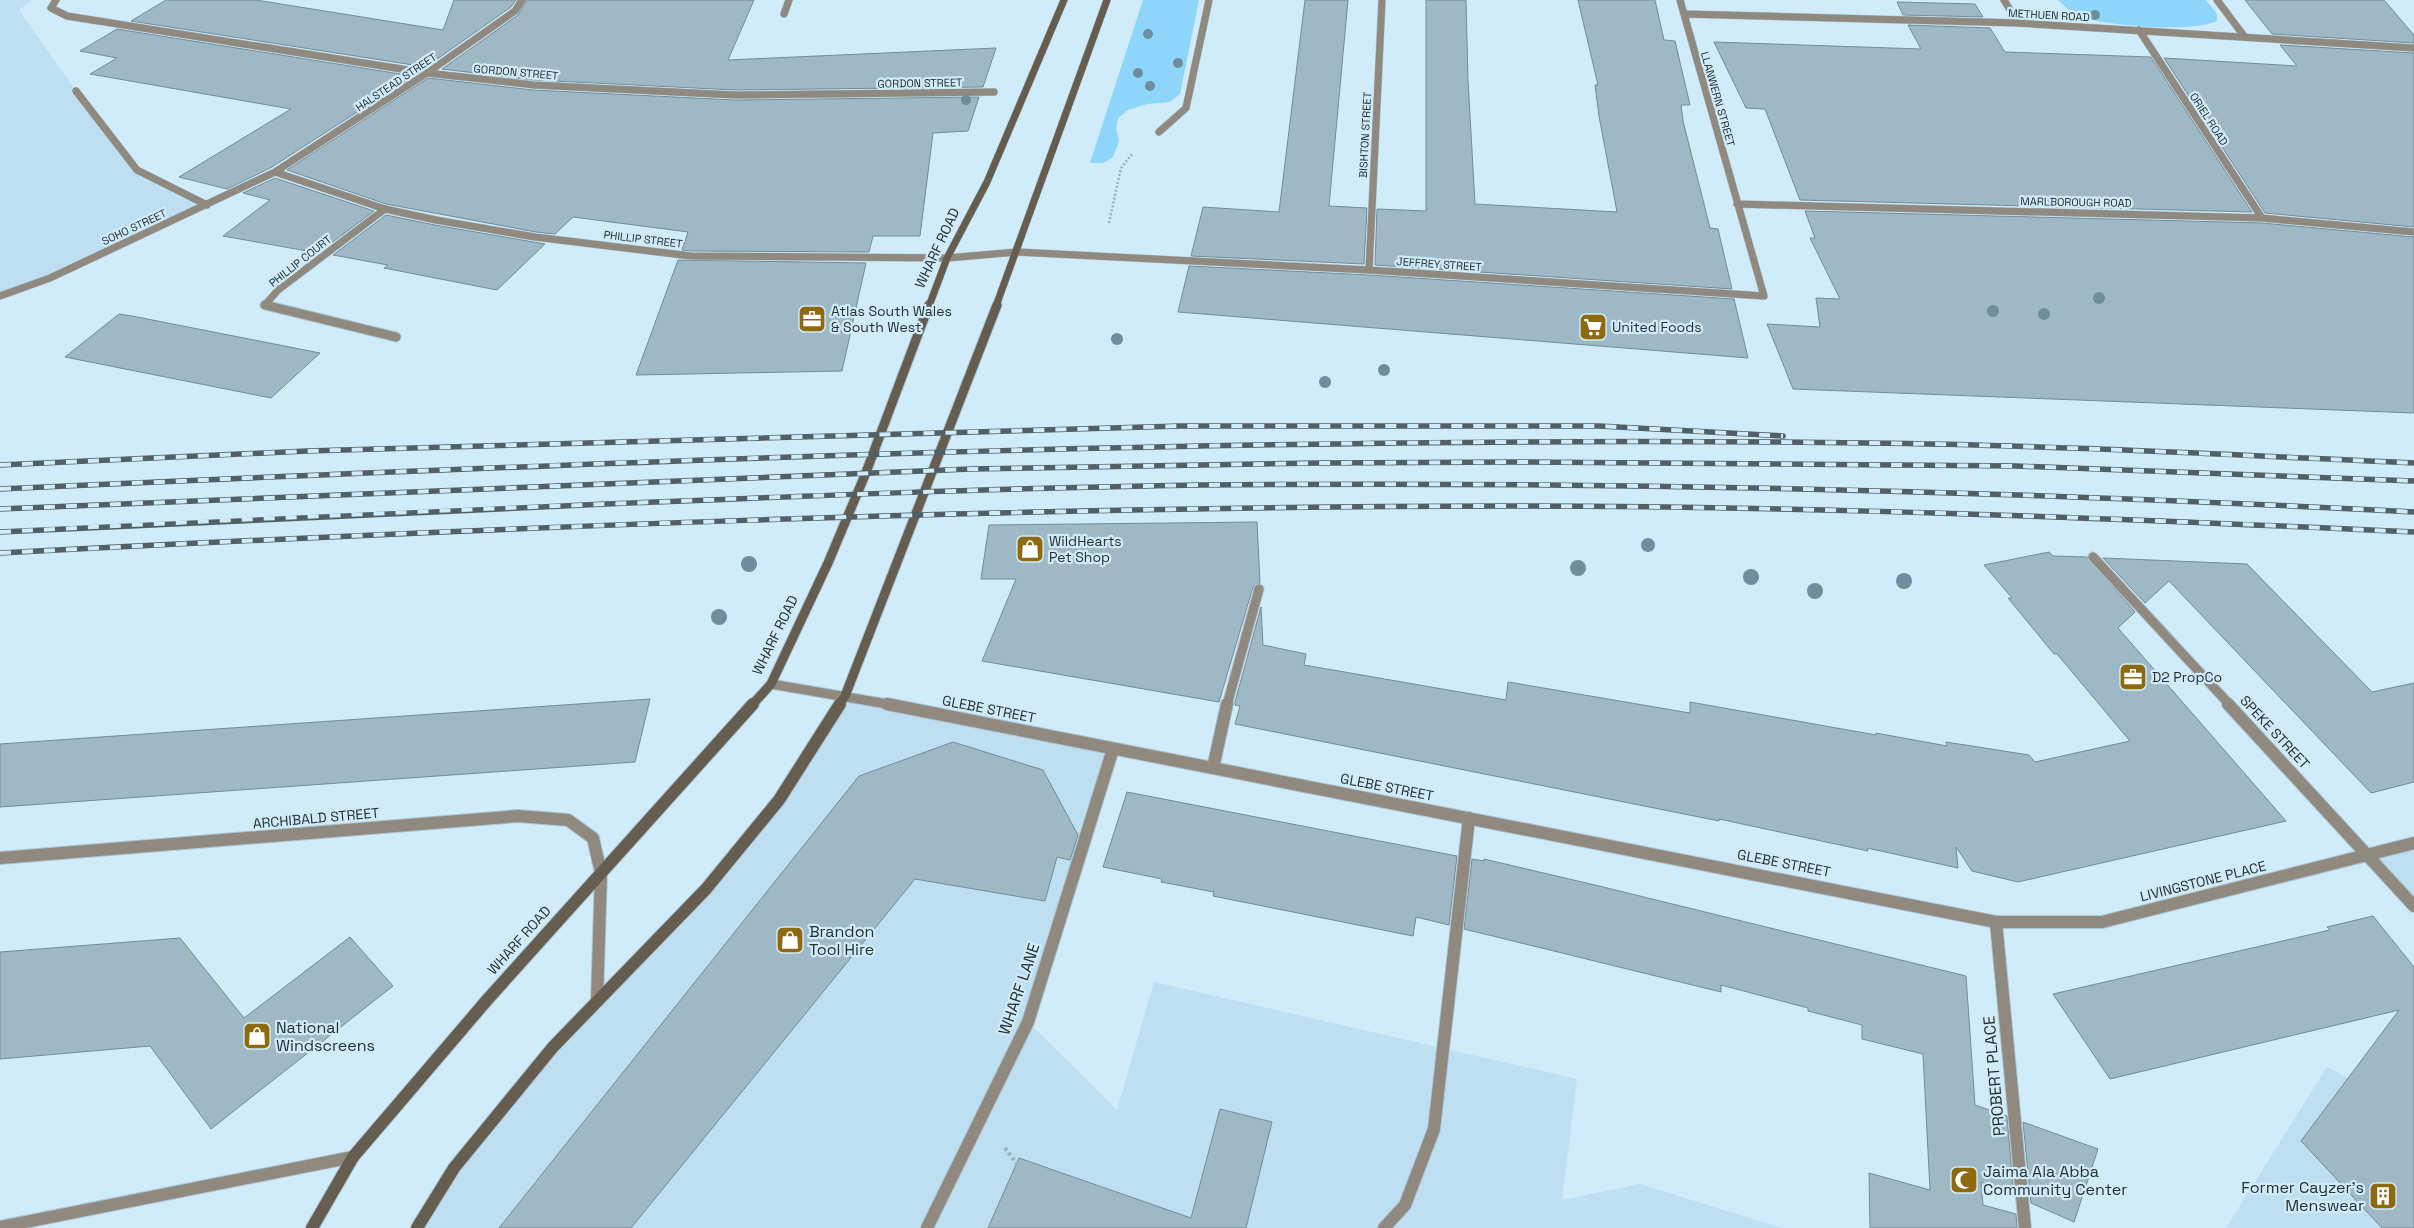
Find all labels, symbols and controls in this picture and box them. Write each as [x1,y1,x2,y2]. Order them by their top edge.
street label: METHUEN ROAD [2008,6,2090,24]
street label: HALSTEAD STREET [353,49,440,114]
street label: LLANWERN STREET [1698,50,1738,148]
street label: GORDON STREET [473,61,559,83]
street label: GORDON STREET [877,75,963,91]
street label: ORIEL ROAD [2187,90,2231,148]
street label: BISHTON STREET [1356,91,1374,178]
street label: MARLBOROUGH ROAD [2020,194,2132,210]
street label: WHARF ROAD [911,205,963,291]
street label: SOHO STREET [99,206,169,248]
street label: PHILLIP STREET [603,227,684,251]
street label: PHILLIP COURT [266,232,335,290]
street label: JEFFREY STREET [1396,254,1483,274]
place label: Atlas South Wales & South West [831,302,952,336]
office icon: Atlas South Wales & South West [797,304,827,334]
supermarket icon: United Foods [1578,312,1608,342]
place label: United Foods [1612,318,1702,336]
place label: WildHearts Pet Shop [1049,532,1122,566]
shop icon: WildHearts Pet Shop [1015,534,1045,564]
street label: WHARF ROAD [748,592,802,678]
office icon: D2 PropCo [2118,662,2148,692]
place label: D2 PropCo [2152,668,2222,686]
street label: GLEBE STREET [941,691,1037,727]
street label: SPEKE STREET [2236,691,2314,773]
street label: GLEBE STREET [1339,769,1435,805]
street label: ARCHIBALD STREET [252,803,380,833]
street label: GLEBE STREET [1736,845,1832,881]
street label: LIVINGSTONE PLACE [2138,857,2268,905]
street label: WHARF ROAD [483,902,555,978]
place label: Brandon Tool Hire [809,921,874,960]
shop icon: Brandon Tool Hire [775,925,805,955]
street label: WHARF LANE [993,940,1045,1038]
street label: PROBERT PLACE [1978,1015,2010,1137]
place label: National Windscreens [276,1017,375,1056]
shop icon: National Windscreens [242,1021,272,1051]
place label: Jaima Ala Abba Community Center [1983,1161,2127,1200]
mosque icon: Jaima Ala Abba Community Center [1949,1165,1979,1195]
place label: Former Cayzer's Menswear [2241,1177,2364,1216]
building icon: Former Cayzer's Menswear [2368,1181,2398,1211]

